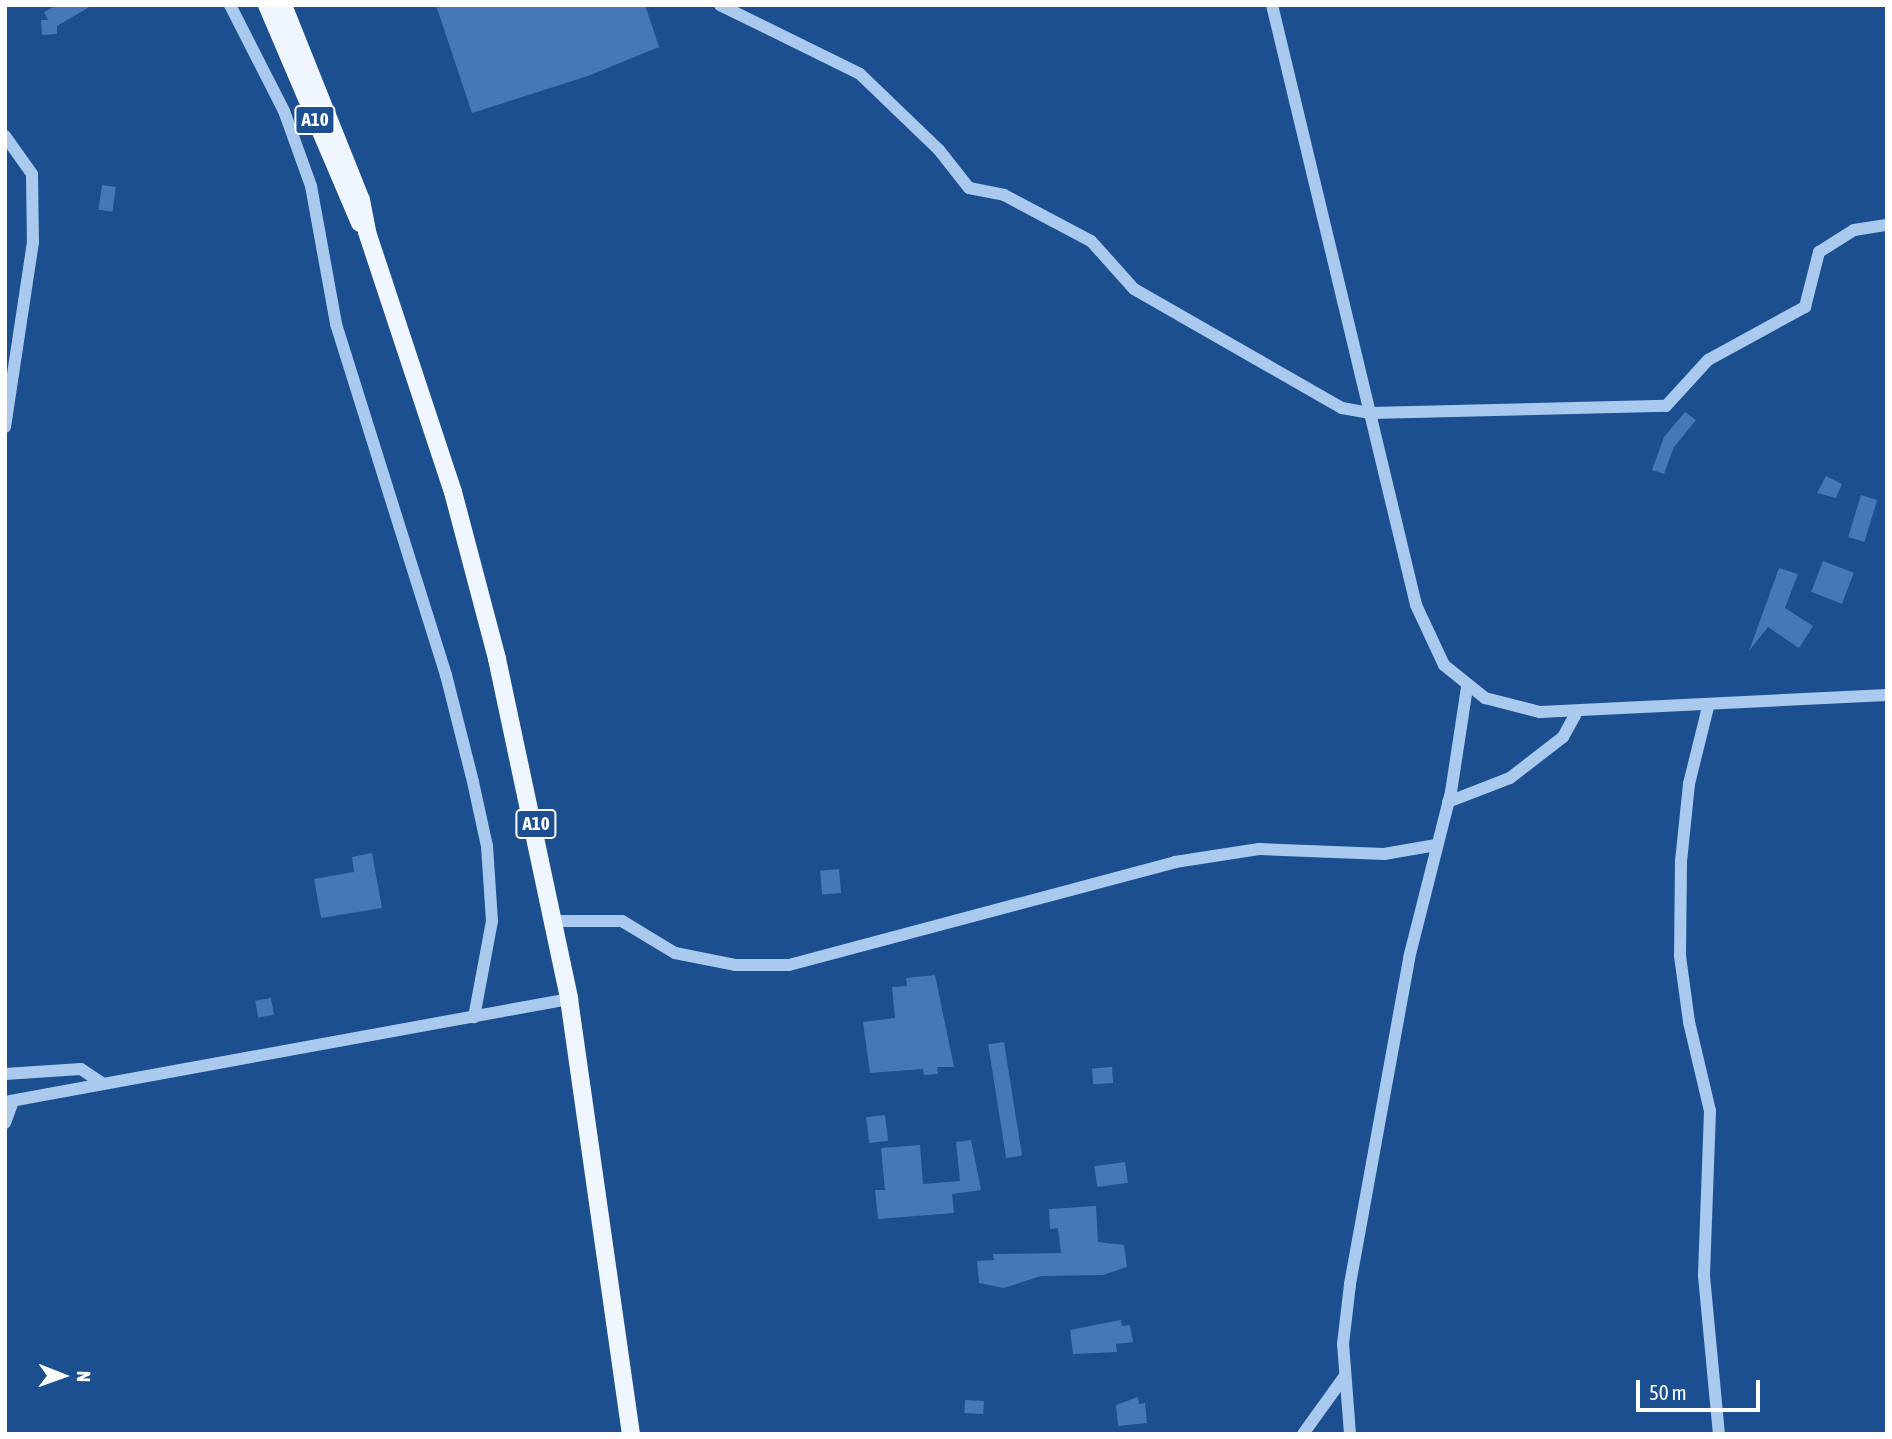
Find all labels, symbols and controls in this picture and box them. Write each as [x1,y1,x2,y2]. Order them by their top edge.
road number: A10 [294,104,336,136]
road number: A10 [515,808,557,839]
north arrow [28,1341,98,1411]
scale bar [1640,1366,1764,1410]
text: N [73,1371,95,1382]
text: 50 m [1649,1380,1687,1404]

